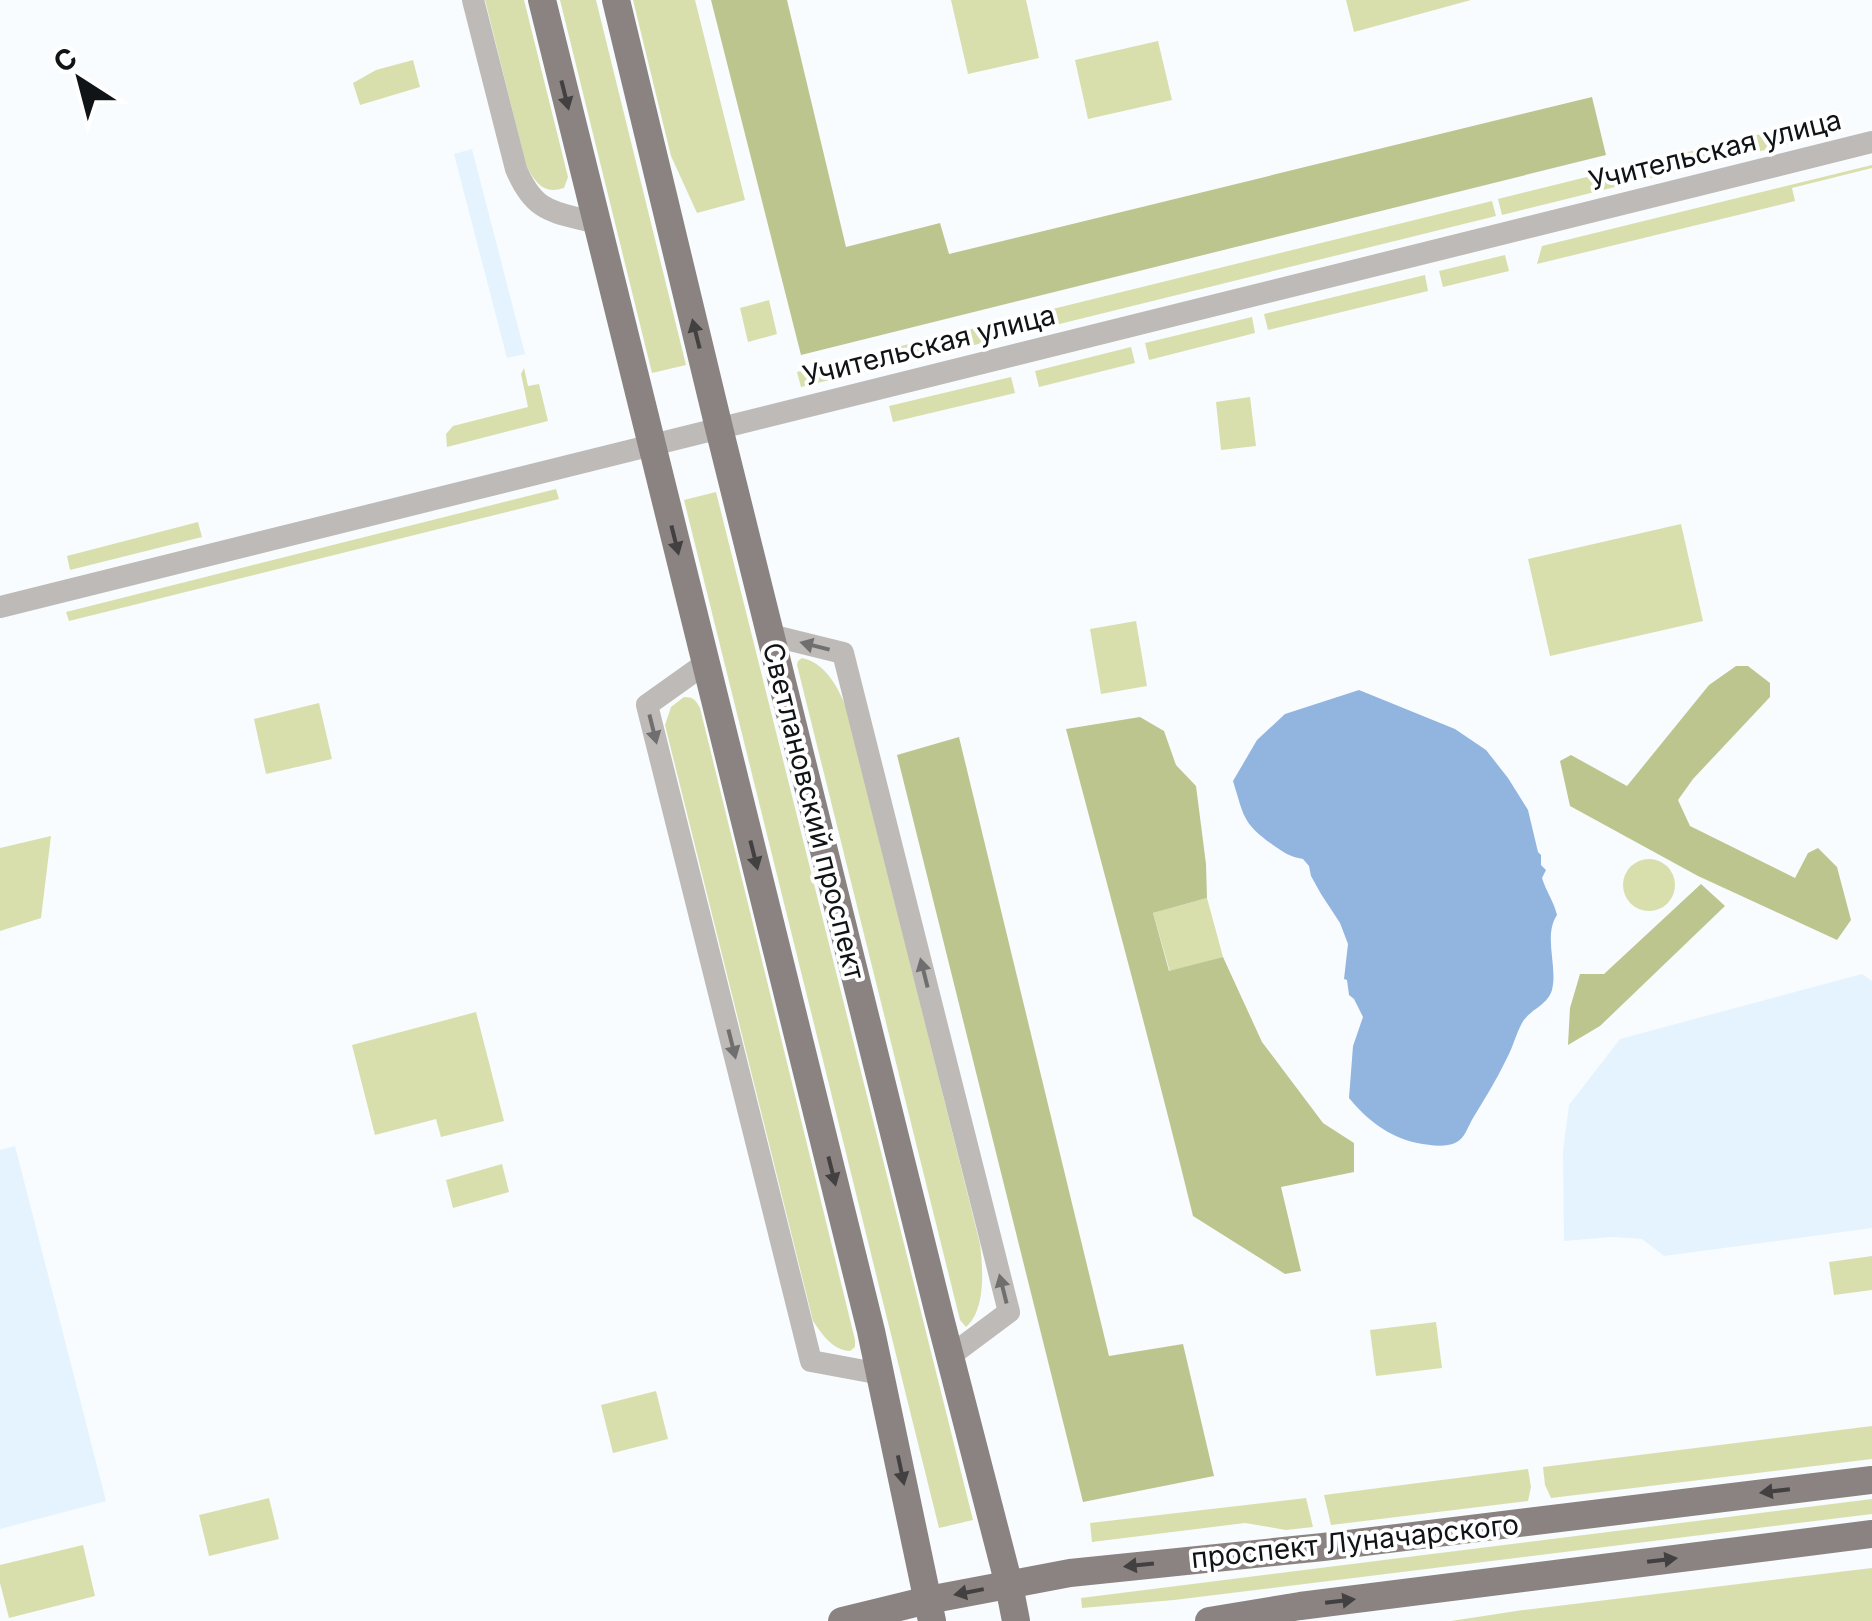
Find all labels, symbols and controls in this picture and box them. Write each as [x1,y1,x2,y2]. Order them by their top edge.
north arrow [30,30,130,130]
text: С [47,40,84,80]
one-way arrow [558,80,573,111]
street label: Учительская улица [1585,102,1845,198]
street label: Учительская улица [799,297,1059,393]
one-way arrow [687,318,703,349]
one-way arrow [668,525,683,556]
one-way arrow [799,638,830,653]
street label: Светлановский проспект [756,639,872,983]
one-way arrow [646,714,661,745]
one-way arrow [747,840,762,871]
one-way arrow [916,957,932,988]
one-way arrow [724,1029,740,1060]
one-way arrow [825,1156,840,1187]
one-way arrow [995,1273,1010,1304]
one-way arrow [893,1455,909,1486]
one-way arrow [1759,1484,1791,1500]
street label: проспект Луначарского [1189,1507,1521,1575]
one-way arrow [1647,1552,1679,1568]
one-way arrow [1123,1557,1155,1573]
one-way arrow [953,1585,984,1601]
one-way arrow [1324,1592,1356,1608]

